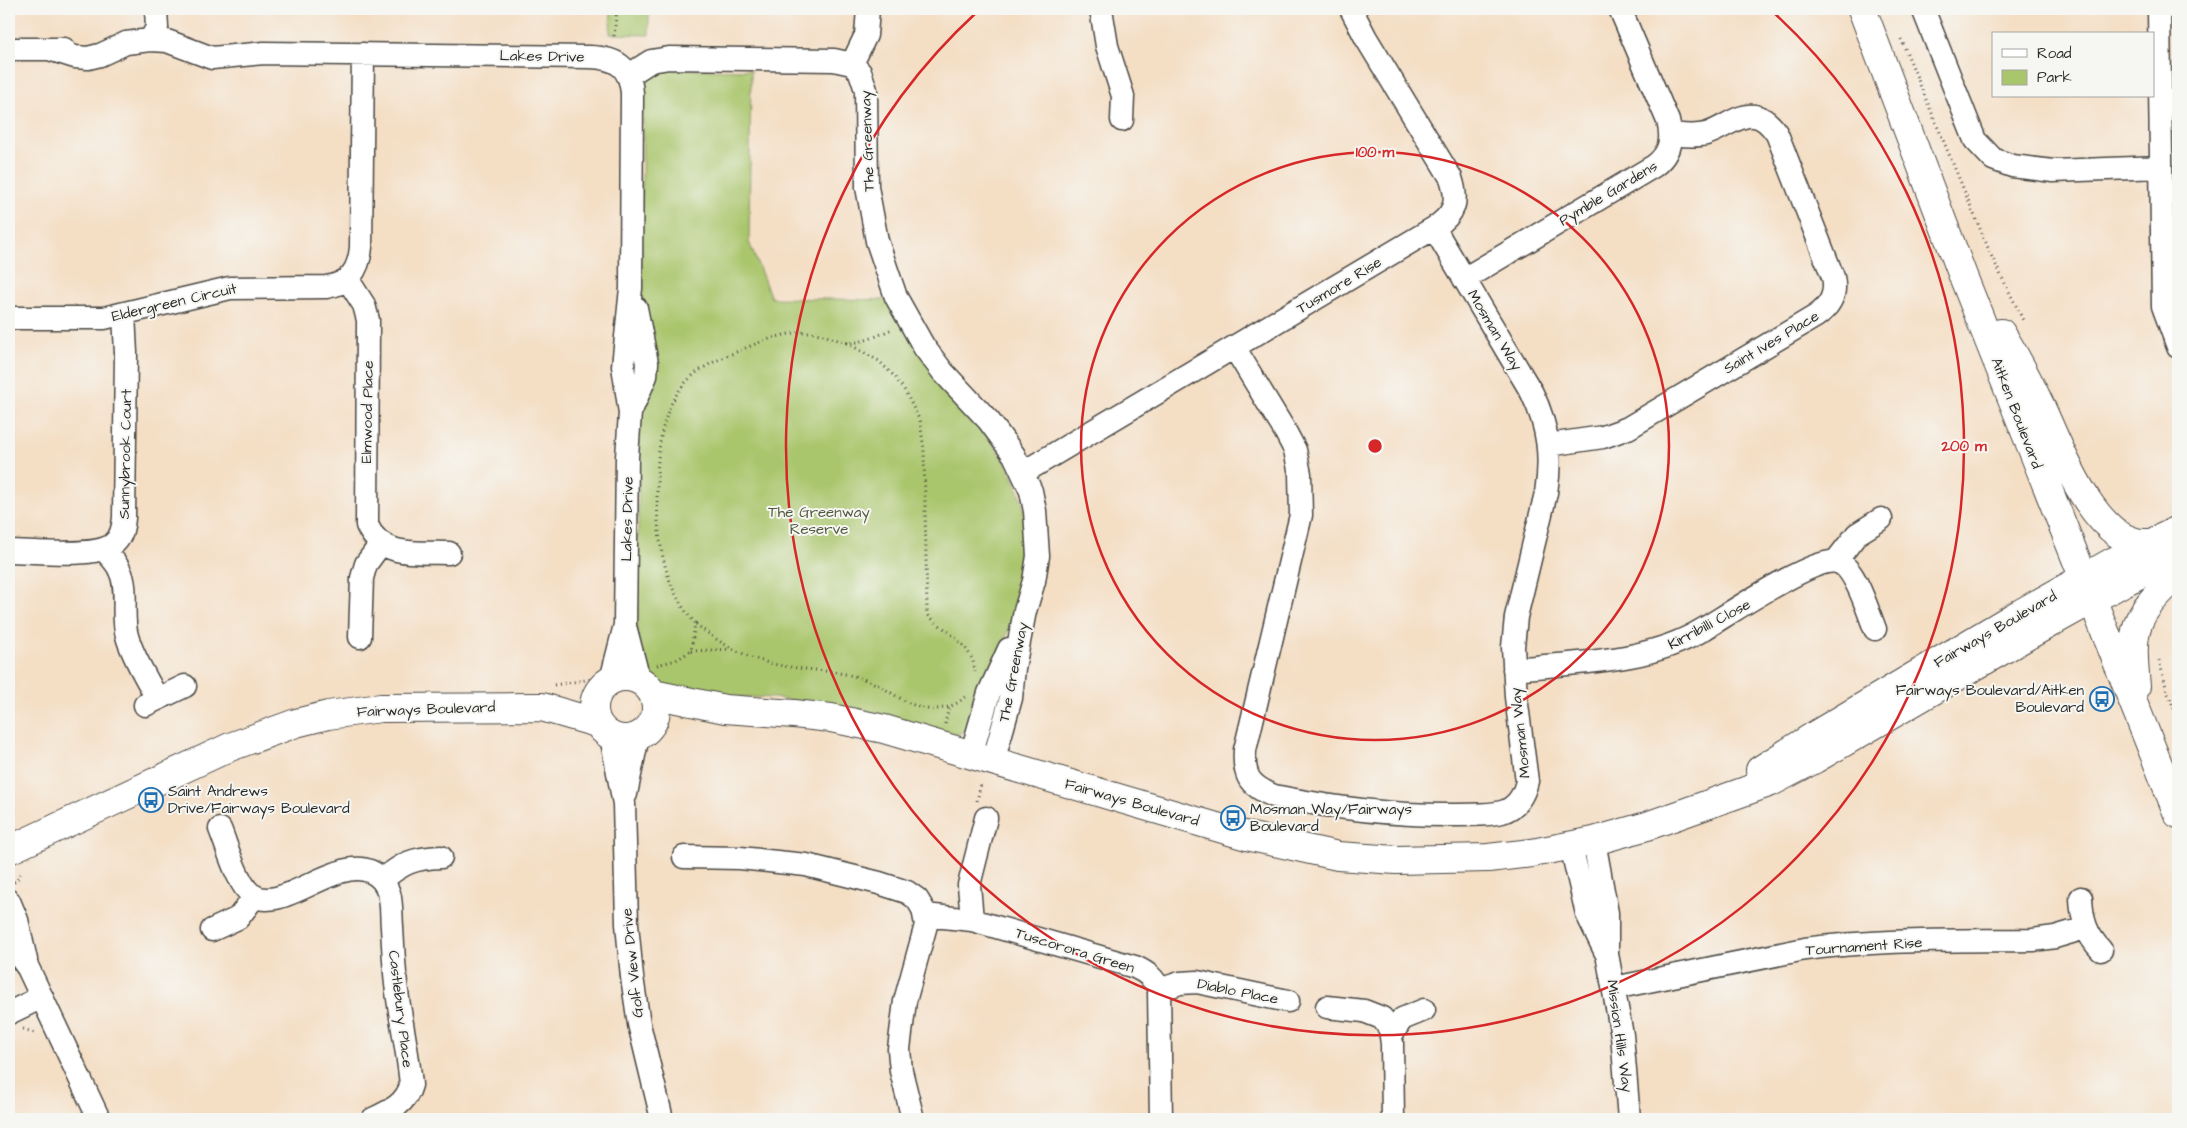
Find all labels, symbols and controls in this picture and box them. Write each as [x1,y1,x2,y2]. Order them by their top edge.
legend [1992,32,2154,98]
text: Road [2037,43,2072,64]
street label: Lakes Drive [499,45,585,68]
text: Park [2037,67,2072,88]
street label: The Greenway [855,90,881,192]
text: 100 m [1356,142,1395,163]
street label: Pymble Gardens [1555,155,1662,232]
street label: Tusmore Rise [1293,252,1386,319]
street label: Eldergreen Circuit [110,278,239,328]
street label: Mosman Way [1461,286,1527,375]
street label: Saint Ives Place [1720,306,1823,379]
street label: Aitken Boulevard [1986,355,2047,472]
street label: Elmwood Place [356,360,379,464]
street label: Sunnybrook Court [114,389,138,519]
text: 200 m [1940,436,1987,457]
centre of rings [1366,437,1384,455]
street label: Lakes Drive [616,476,639,562]
park label: The Greenway Reserve [768,502,870,540]
street label: Fairways Boulevard [1930,586,2061,674]
street label: Kirribilli Close [1664,594,1754,655]
street label: The Greenway [994,620,1034,724]
place label: Fairways Boulevard/Aitken Boulevard [1896,680,2084,718]
street label: Mosman Way [1505,686,1537,779]
bus stop icon: Fairways Boulevard/Aitken Boulevard [2089,686,2115,712]
street label: Fairways Boulevard [356,697,496,723]
street label: Fairways Boulevard [1062,773,1202,833]
place label: Saint Andrews Drive/Fairways Boulevard [168,781,350,820]
bus stop icon: Saint Andrews Drive/Fairways Boulevard [138,787,164,813]
place label: Mosman Way/Fairways Boulevard [1250,799,1413,837]
bus stop icon: Mosman Way/Fairways Boulevard [1220,805,1246,831]
street label: Golf View Drive [616,907,649,1019]
street label: Tuscorora Green [1013,922,1137,979]
street label: Tournament Rise [1805,932,1923,961]
street label: Castlebury Place [382,949,418,1069]
street label: Diablo Place [1196,973,1280,1010]
street label: Mission Hills Way [1600,978,1638,1094]

